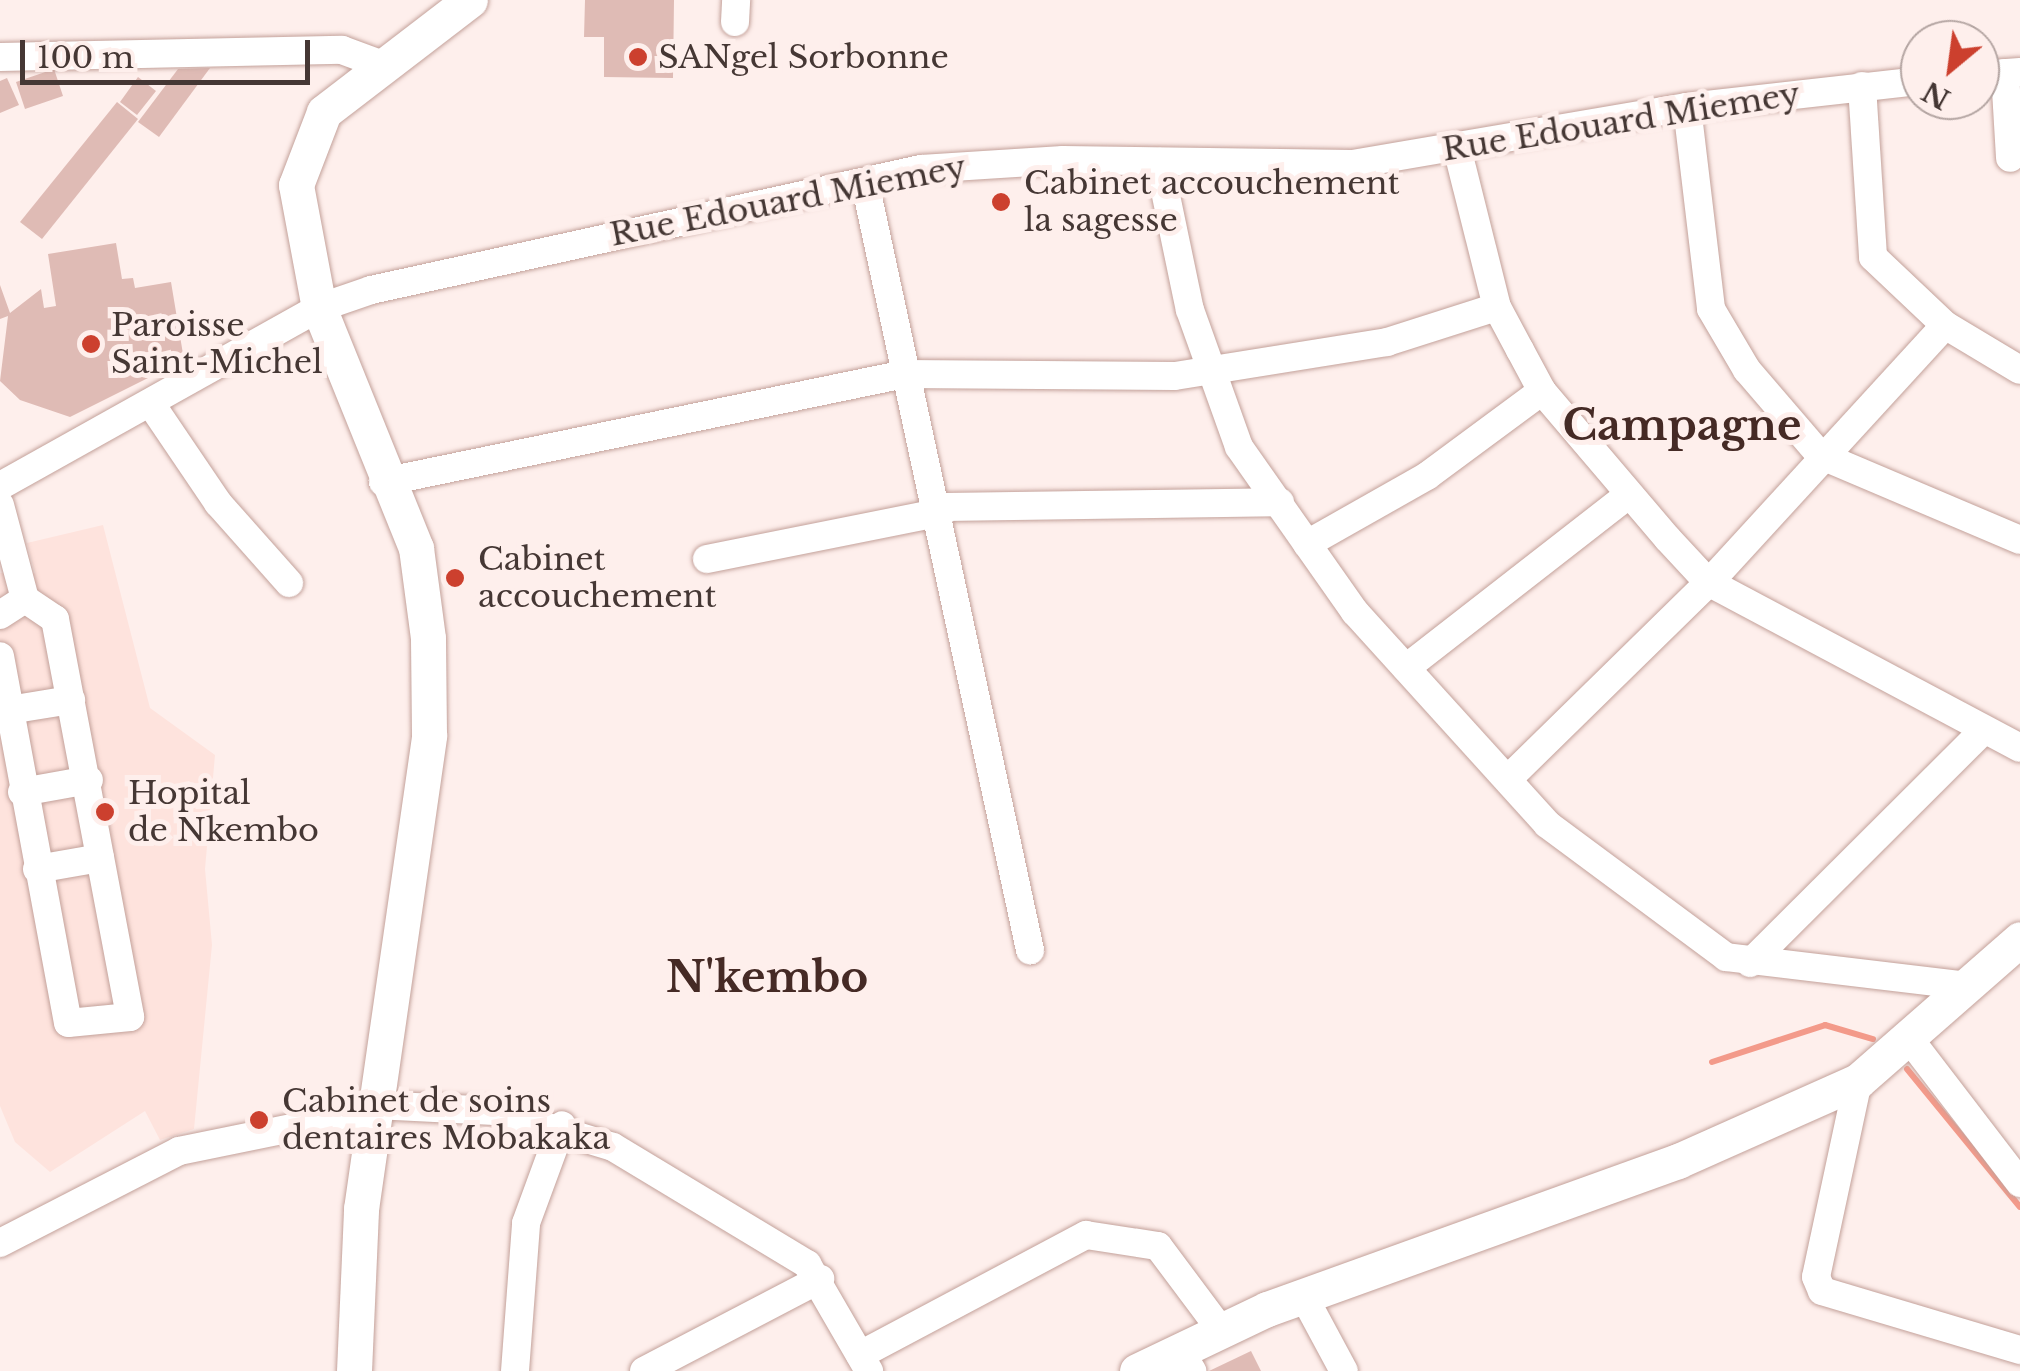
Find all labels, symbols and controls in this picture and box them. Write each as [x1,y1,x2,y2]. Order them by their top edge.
scale bar [25,20,315,82]
north arrow [1900,20,2000,120]
place label: SANgel Sorbonne [658,38,949,76]
text: 100 m [37,39,134,76]
marker: SANgel Sorbonne [627,46,649,68]
text: N [1916,73,1956,117]
street label: Rue Edouard Miemey [1439,75,1803,169]
street label: Rue Edouard Miemey [607,148,969,254]
place label: Cabinet accouchement la sagesse [1024,165,1400,240]
marker: Cabinet accouchement la sagesse [988,189,1014,215]
place label: Paroisse Saint-Michel [111,307,323,382]
marker: Paroisse Saint-Michel [80,333,102,355]
district label: Campagne [1562,400,1802,450]
place label: Cabinet accouchement [478,541,717,616]
marker: Cabinet accouchement [442,565,468,591]
place label: Hopital de Nkembo [128,775,319,850]
marker: Hopital de Nkembo [92,799,118,825]
district label: N'kembo [666,952,868,1002]
place label: Cabinet de soins dentaires Mobakaka [282,1083,610,1158]
marker: Cabinet de soins dentaires Mobakaka [246,1107,272,1133]

